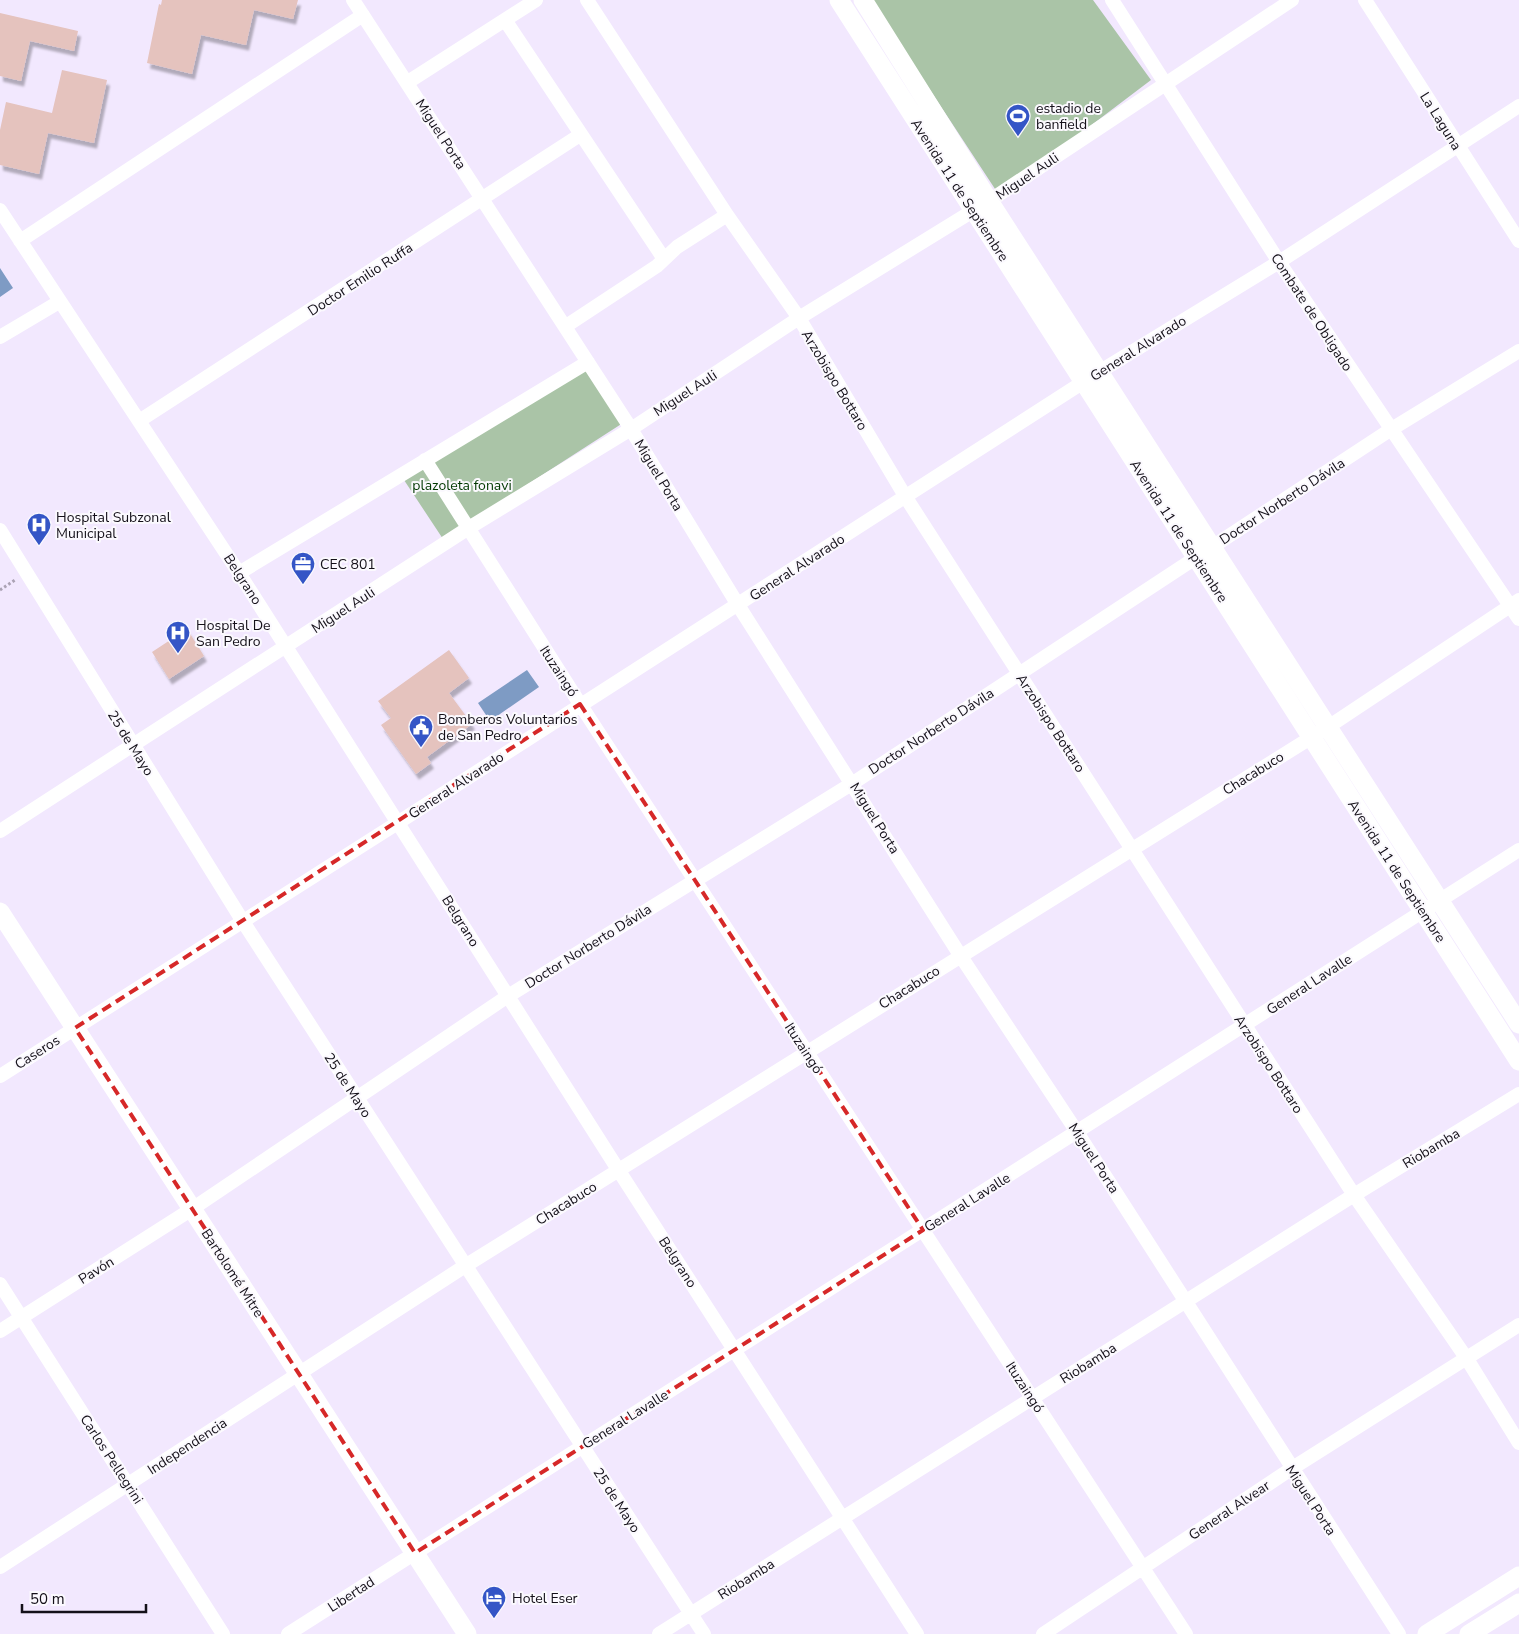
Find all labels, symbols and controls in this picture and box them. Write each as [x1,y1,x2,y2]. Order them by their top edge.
street label: La Laguna [1415,89,1466,154]
street label: Miguel Porta [411,95,470,173]
place label: estadio de banfield [1036,99,1101,134]
sports icon: estadio de banfield [1005,103,1031,137]
street label: Avenida 11 de Septiembre [906,115,1013,265]
street label: Miguel Auli [992,148,1062,204]
street label: Doctor Emilio Ruffa [304,238,416,321]
street label: Combate de Obligado [1266,250,1357,375]
street label: General Alvarado [1087,311,1190,386]
street label: Arzobispo Bottaro [797,327,872,434]
street label: Miguel Auli [650,366,721,421]
street label: Miguel Porta [630,436,687,515]
street label: Doctor Norberto Dávila [1216,454,1349,549]
street label: Avenida 11 de Septiembre [1125,456,1232,606]
park label: plazoleta fonavi [412,476,512,495]
place label: Hospital Subzonal Municipal [56,508,172,543]
hospital icon: Hospital Subzonal Municipal [26,512,52,546]
street label: General Alvarado [746,529,849,605]
street label: Belgrano [219,550,266,609]
office icon: CEC 801 [290,551,316,585]
place label: CEC 801 [320,555,376,574]
street label: Miguel Auli [308,583,379,638]
place label: Hospital De San Pedro [196,616,270,651]
hospital icon: Hospital De San Pedro [165,620,191,654]
street label: Ituzaingó [535,642,582,701]
street label: Arzobispo Bottaro [1012,670,1090,776]
street label: Doctor Norberto Dávila [865,684,998,779]
street label: 25 de Mayo [103,707,158,780]
place label: Bomberos Voluntarios de San Pedro [438,710,578,745]
public building icon: Bomberos Voluntarios de San Pedro [408,714,434,748]
street label: General Alvarado [405,747,508,823]
street label: Chacabuco [1219,747,1288,800]
street label: Miguel Porta [845,779,904,857]
street label: Avenida 11 de Septiembre [1343,796,1450,946]
street label: Belgrano [437,892,484,951]
street label: Doctor Norberto Dávila [521,900,655,993]
street label: General Lavalle [1263,950,1356,1019]
street label: Chacabuco [875,961,944,1014]
street label: Arzobispo Bottaro [1230,1011,1308,1117]
street label: Ituzaingó [780,1019,827,1078]
street label: Caseros [11,1031,64,1074]
street label: 25 de Mayo [320,1049,376,1122]
street label: Miguel Porta [1064,1119,1123,1197]
street label: Riobamba [1399,1124,1463,1173]
street label: General Lavalle [921,1168,1014,1237]
street label: Chacabuco [532,1177,601,1230]
street label: Bartolomé Mitre [197,1225,268,1321]
street label: Belgrano [654,1233,701,1292]
street label: Pavón [75,1252,118,1289]
street label: Riobamba [1056,1339,1120,1388]
street label: Ituzaingó [1001,1358,1048,1417]
street label: General Lavalle [579,1385,672,1454]
street label: Carlos Pellegrini [76,1411,148,1508]
street label: Independencia [144,1414,231,1479]
street label: Miguel Porta [1281,1461,1340,1539]
street label: 25 de Mayo [589,1464,645,1537]
street label: General Alvear [1185,1476,1274,1545]
street label: Riobamba [714,1555,778,1604]
street label: Libertad [324,1572,378,1617]
scale bar [22,1582,146,1614]
hotel icon: Hotel Eser [481,1585,507,1619]
text: 50 m [30,1589,65,1609]
place label: Hotel Eser [512,1589,578,1608]

